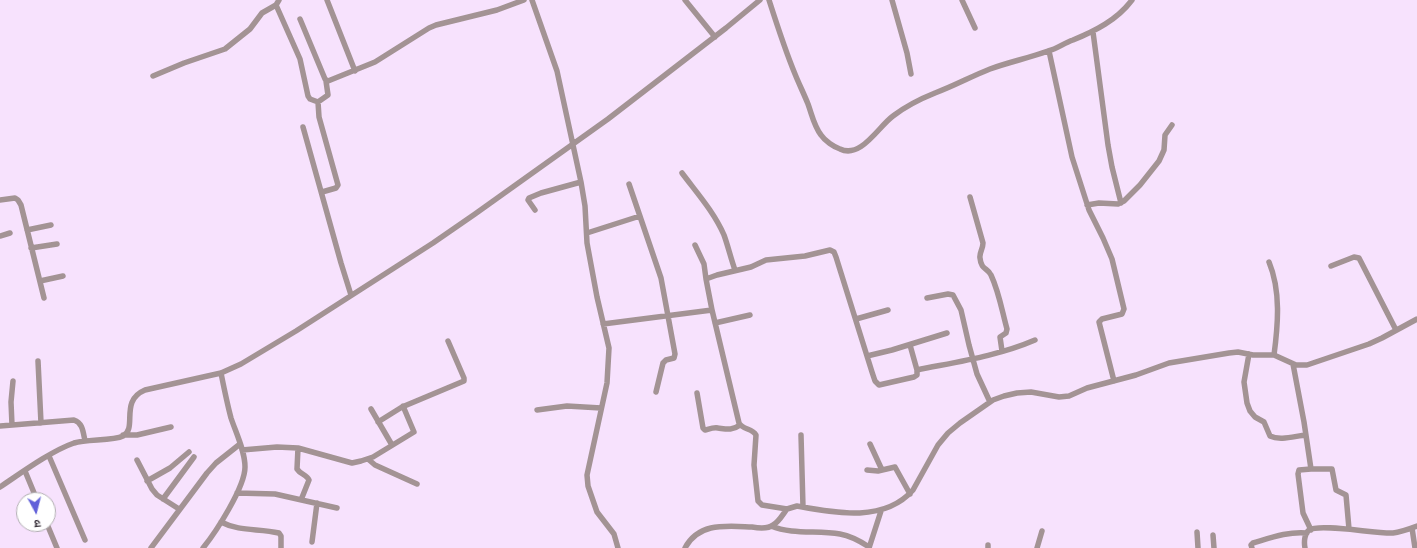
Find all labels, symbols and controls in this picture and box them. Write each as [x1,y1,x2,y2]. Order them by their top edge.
north arrow [16,492,56,532]
text: उ [34,518,41,529]

